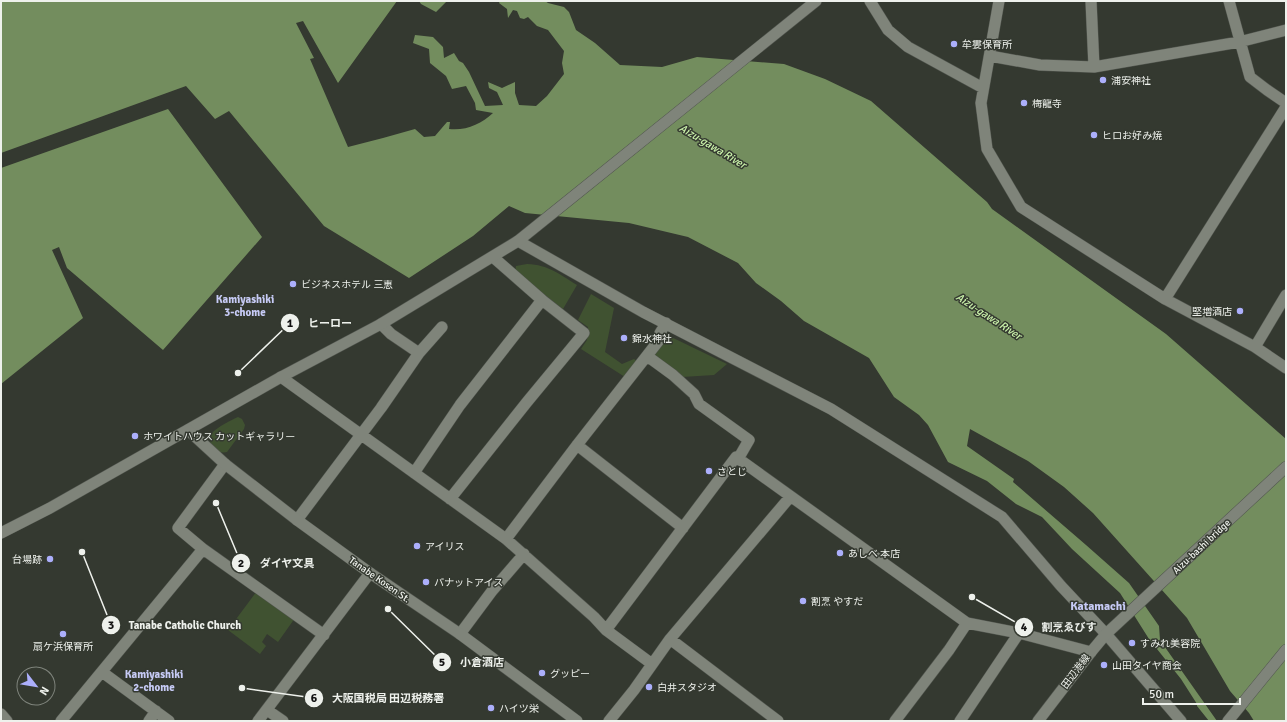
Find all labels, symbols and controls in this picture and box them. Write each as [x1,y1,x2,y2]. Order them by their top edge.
marker: 牟婁保育所 [949,39,959,49]
place label: 牟婁保育所 [962,39,1012,51]
marker: 浦安神社 [1098,75,1108,85]
place label: 浦安神社 [1111,75,1151,87]
marker: 梅龍寺 [1019,98,1029,108]
place label: 梅龍寺 [1032,98,1062,110]
water label: Aizu-gawa River [677,121,750,172]
marker: ヒロお好み焼 [1089,130,1099,140]
place label: ヒロお好み焼 [1102,130,1162,142]
marker: ビジネスホテル 三恵 [288,279,298,289]
place label: ビジネスホテル 三恵 [301,279,393,291]
water label: Aizu-gawa River [954,290,1026,343]
district label: Kamiyashiki 3-chome [216,293,274,319]
place label: 堅増酒店 [1192,306,1232,318]
marker: 堅増酒店 [1235,306,1245,316]
callout: ヒーロー [280,311,360,334]
text: 1 [287,316,294,331]
text: ヒーロー [308,317,352,330]
marker: 錦水神社 [619,333,629,343]
place label: 錦水神社 [632,333,672,345]
marker: ホワイトハウス カットギャラリー [130,431,140,441]
place label: ホワイトハウス カットギャラリー [143,431,295,443]
marker: さとじ [704,466,714,476]
place label: さとじ [717,466,747,478]
street label: Aizu-bashi bridge [1170,517,1233,577]
marker: アイリス [412,541,422,551]
place label: アイリス [425,541,465,553]
marker: あしべ 本店 [835,548,845,558]
place label: あしべ 本店 [848,548,900,560]
callout: ダイヤ文具 [231,551,322,574]
place label: 台場跡 [12,554,42,566]
marker: 台場跡 [45,554,55,564]
street label: Tanabe Kosen St. [347,554,413,606]
text: 2 [238,556,244,571]
text: ダイヤ文具 [260,557,314,570]
marker: パナットアイス [421,577,431,587]
place label: パナットアイス [434,577,503,589]
marker: 割烹 やすだ [798,596,808,606]
place label: 割烹 やすだ [811,596,863,608]
district label: Katamachi [1070,599,1126,614]
callout: Tanabe Catholic Church [101,613,249,636]
callout: 割烹ゑびす [1014,615,1105,638]
text: 3 [108,618,114,633]
text: Tanabe Catholic Church [129,619,241,632]
text: 4 [1021,620,1028,635]
text: 割烹ゑびす [1042,621,1097,634]
marker: 扇ケ浜保育所 [58,629,68,639]
marker: すみれ美容院 [1127,638,1137,648]
place label: すみれ美容院 [1140,638,1200,650]
place label: 扇ケ浜保育所 [33,641,93,653]
callout: 小倉酒店 [432,650,512,673]
street label: 田辺港線 [1059,652,1093,691]
text: 5 [439,655,445,670]
text: 小倉酒店 [460,656,504,669]
marker: 山田タイヤ商会 [1099,660,1109,670]
place label: 山田タイヤ商会 [1112,660,1182,672]
north arrow [16,666,56,706]
district label: Kamiyashiki 2-chome [125,668,183,694]
marker: グッピー [537,668,547,678]
place label: グッピー [550,668,590,680]
scale bar [1143,680,1240,706]
marker: 白井スタジオ [644,682,654,692]
place label: 白井スタジオ [657,682,717,694]
text: N [37,684,52,698]
callout: 大阪国税局 田辺税務署 [304,686,452,709]
text: 50 m [1149,687,1174,702]
text: 6 [311,691,318,706]
text: 大阪国税局 田辺税務署 [332,692,444,705]
marker: ハイツ栄 [486,703,496,713]
place label: ハイツ栄 [499,703,540,715]

